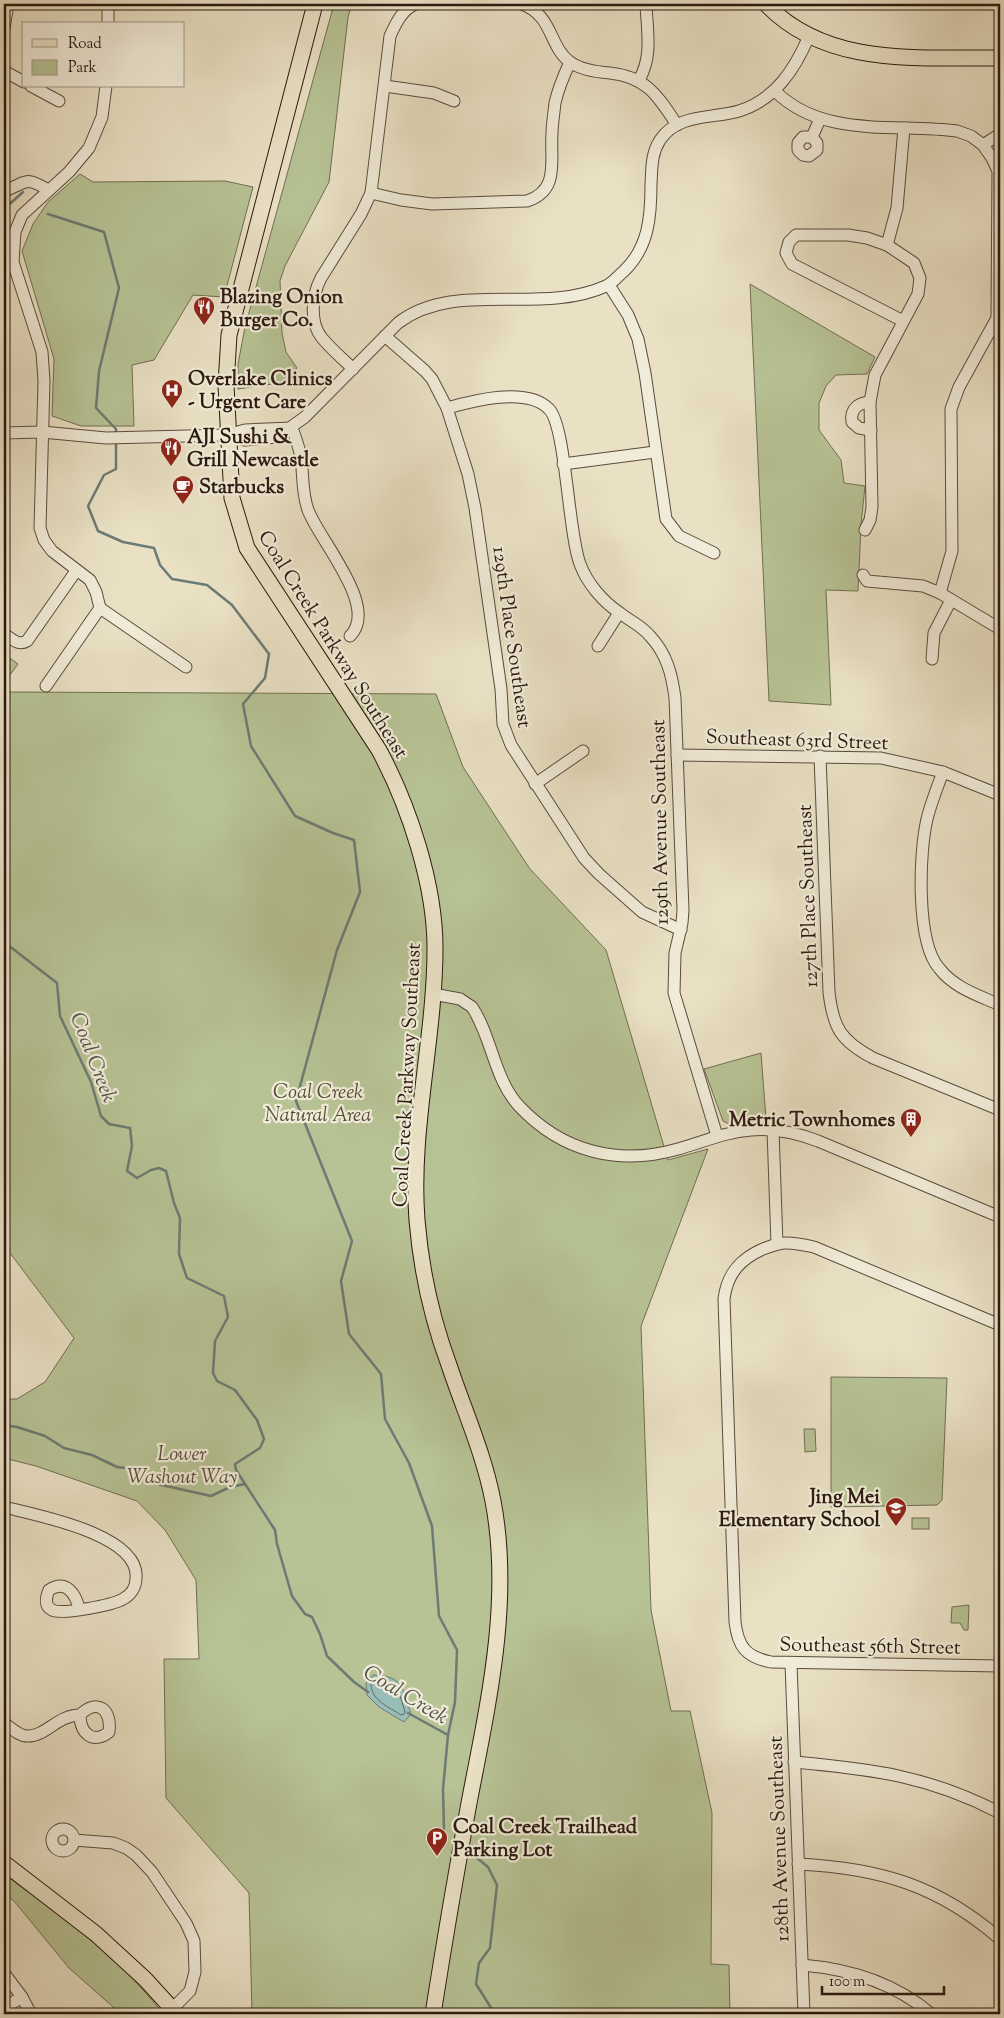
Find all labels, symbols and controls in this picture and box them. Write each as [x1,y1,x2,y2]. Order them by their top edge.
legend [22,22,185,88]
text: Road [68,34,102,55]
text: Park [68,58,97,79]
place label: Blazing Onion Burger Co. [220,284,344,336]
restaurant icon: Blazing Onion Burger Co. [192,295,216,326]
place label: Overlake Clinics - Urgent Care [188,366,332,418]
hospital icon: Overlake Clinics - Urgent Care [160,378,184,409]
place label: AJI Sushi & Grill Newcastle [187,424,319,476]
restaurant icon: AJI Sushi & Grill Newcastle [159,436,183,467]
cafe icon: Starbucks [171,474,195,505]
place label: Starbucks [199,474,284,503]
street label: Coal Creek Parkway Southeast [249,525,414,765]
street label: 129th Place Southeast [483,545,538,730]
street label: 129th Avenue Southeast [645,719,678,925]
street label: Southeast 63rd Street [705,724,889,759]
street label: 127th Place Southeast [792,804,827,988]
street label: Coal Creek Parkway Southeast [387,942,430,1208]
water label: Coal Creek [61,1008,123,1108]
park label: Coal Creek Natural Area [265,1079,371,1131]
place label: Metric Townhomes [729,1107,895,1136]
building icon: Metric Townhomes [899,1107,923,1138]
park label: Lower Washout Way [127,1441,237,1493]
place label: Jing Mei Elementary School [719,1484,880,1536]
school or university icon: Jing Mei Elementary School [884,1496,908,1527]
street label: Southeast 56th Street [779,1631,961,1664]
water label: Coal Creek [357,1659,454,1733]
street label: 128th Avenue Southeast [762,1735,799,1942]
place label: Coal Creek Trailhead Parking Lot [453,1814,638,1866]
parking icon: Coal Creek Trailhead Parking Lot [425,1826,449,1857]
scale bar [822,1963,944,1995]
text: 100 m [829,1972,866,1993]

